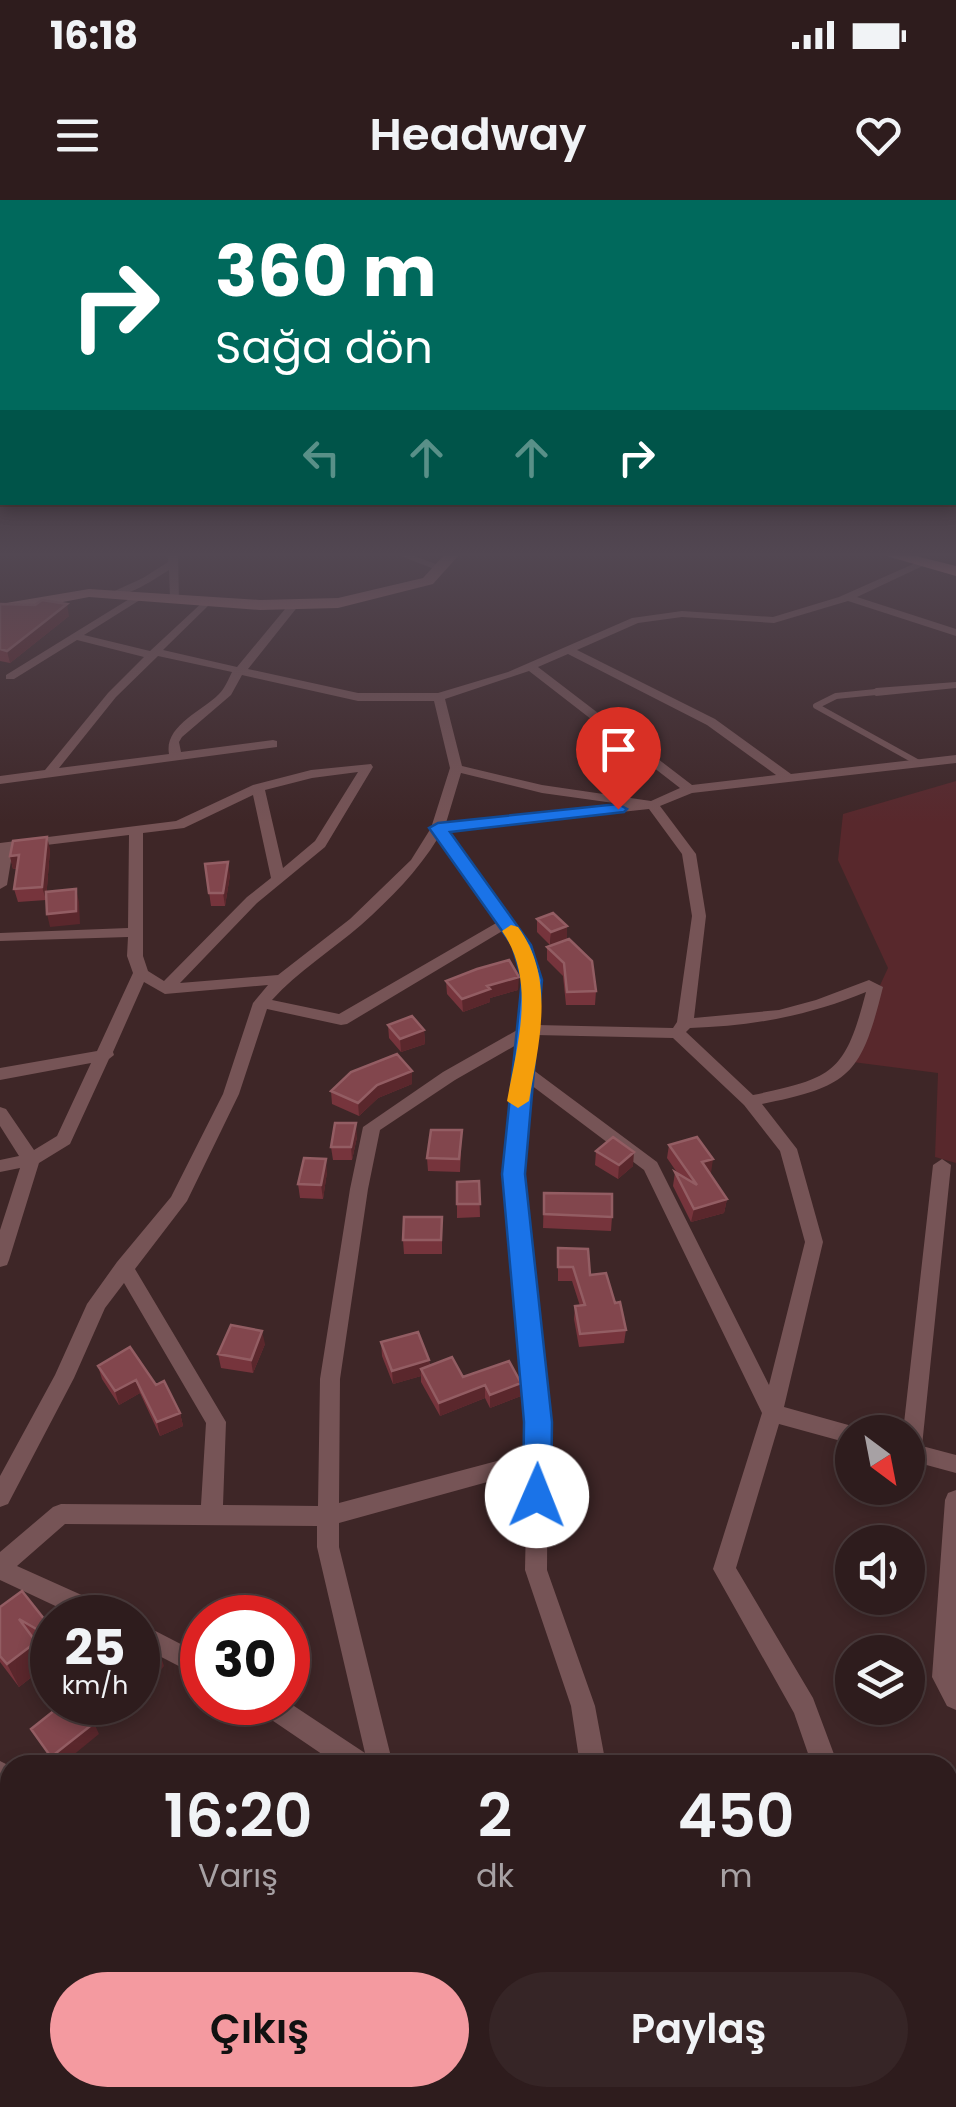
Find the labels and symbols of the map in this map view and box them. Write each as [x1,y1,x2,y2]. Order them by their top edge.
pin [576,707,661,810]
north arrow [835,1415,925,1505]
position arrow [485,1444,589,1548]
speed limit sign: 30 [180,1595,310,1725]

